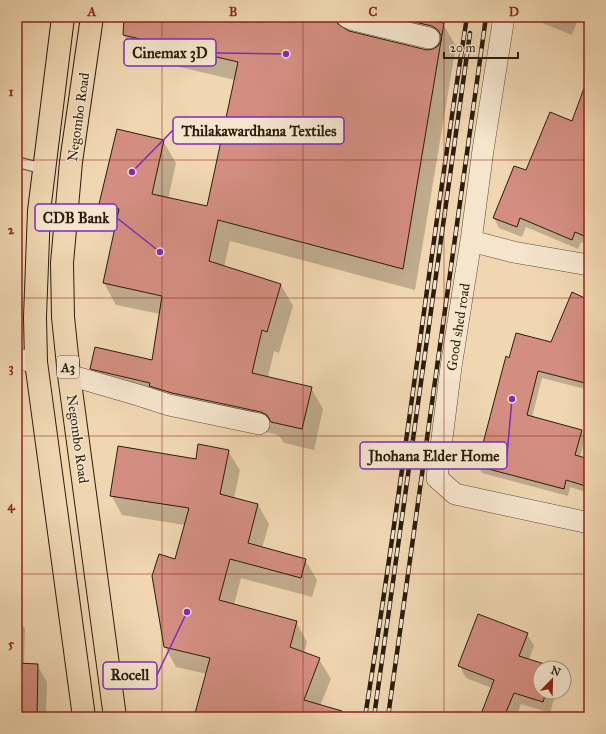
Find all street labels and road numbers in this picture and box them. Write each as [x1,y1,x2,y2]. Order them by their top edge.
street label: Negombo Road [64,72,93,163]
street label: Good shed road [443,282,474,372]
road number: A3 [57,356,79,378]
street label: Negombo Road [63,394,92,485]

